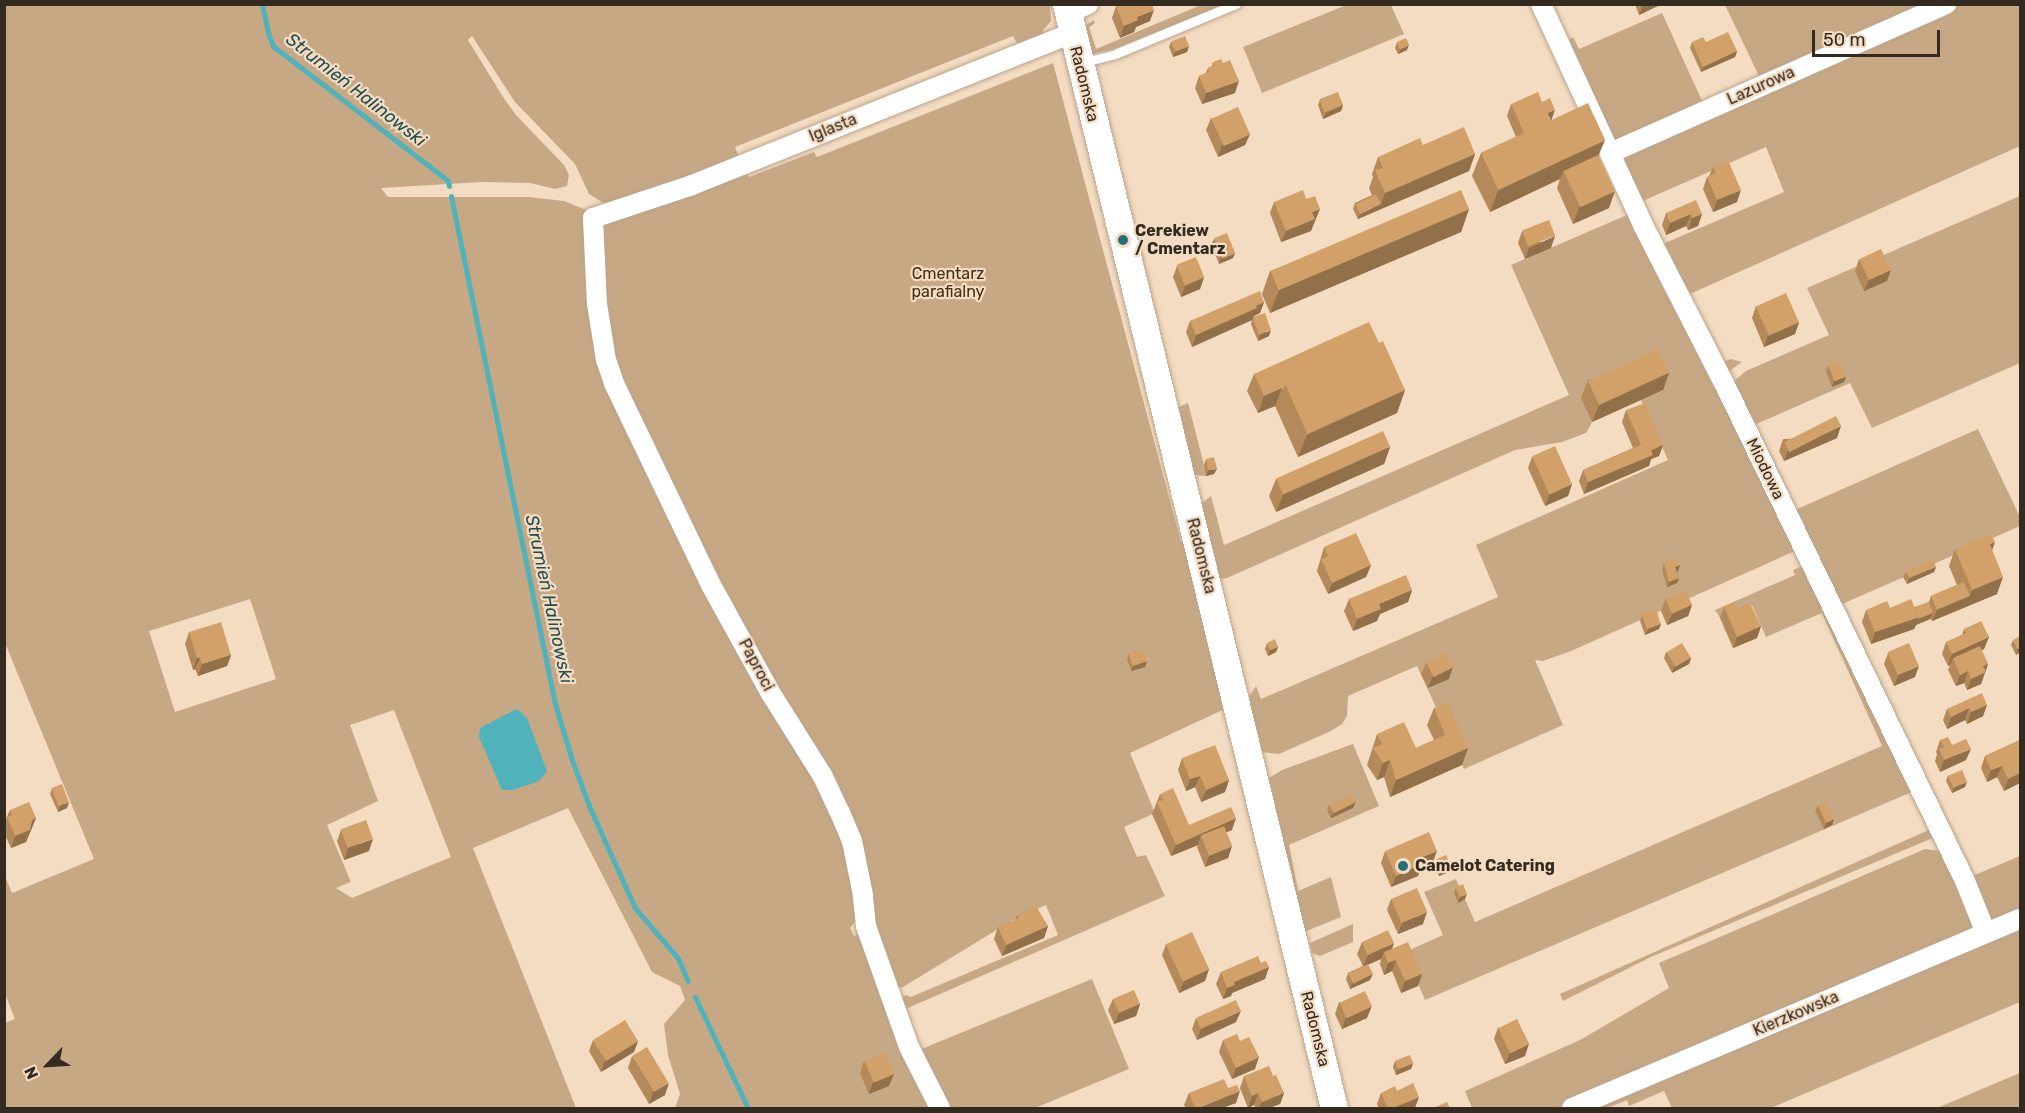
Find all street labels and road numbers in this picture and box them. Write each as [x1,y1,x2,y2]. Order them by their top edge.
street label: Radomska [1065,44,1103,124]
street label: Lazurowa [1724,63,1798,109]
street label: Iglasta [806,110,860,146]
street label: Miodowa [1742,435,1788,503]
street label: Radomska [1182,516,1220,596]
street label: Paproci [734,636,778,694]
street label: Kierzkowska [1750,987,1842,1041]
street label: Radomska [1296,989,1334,1069]

